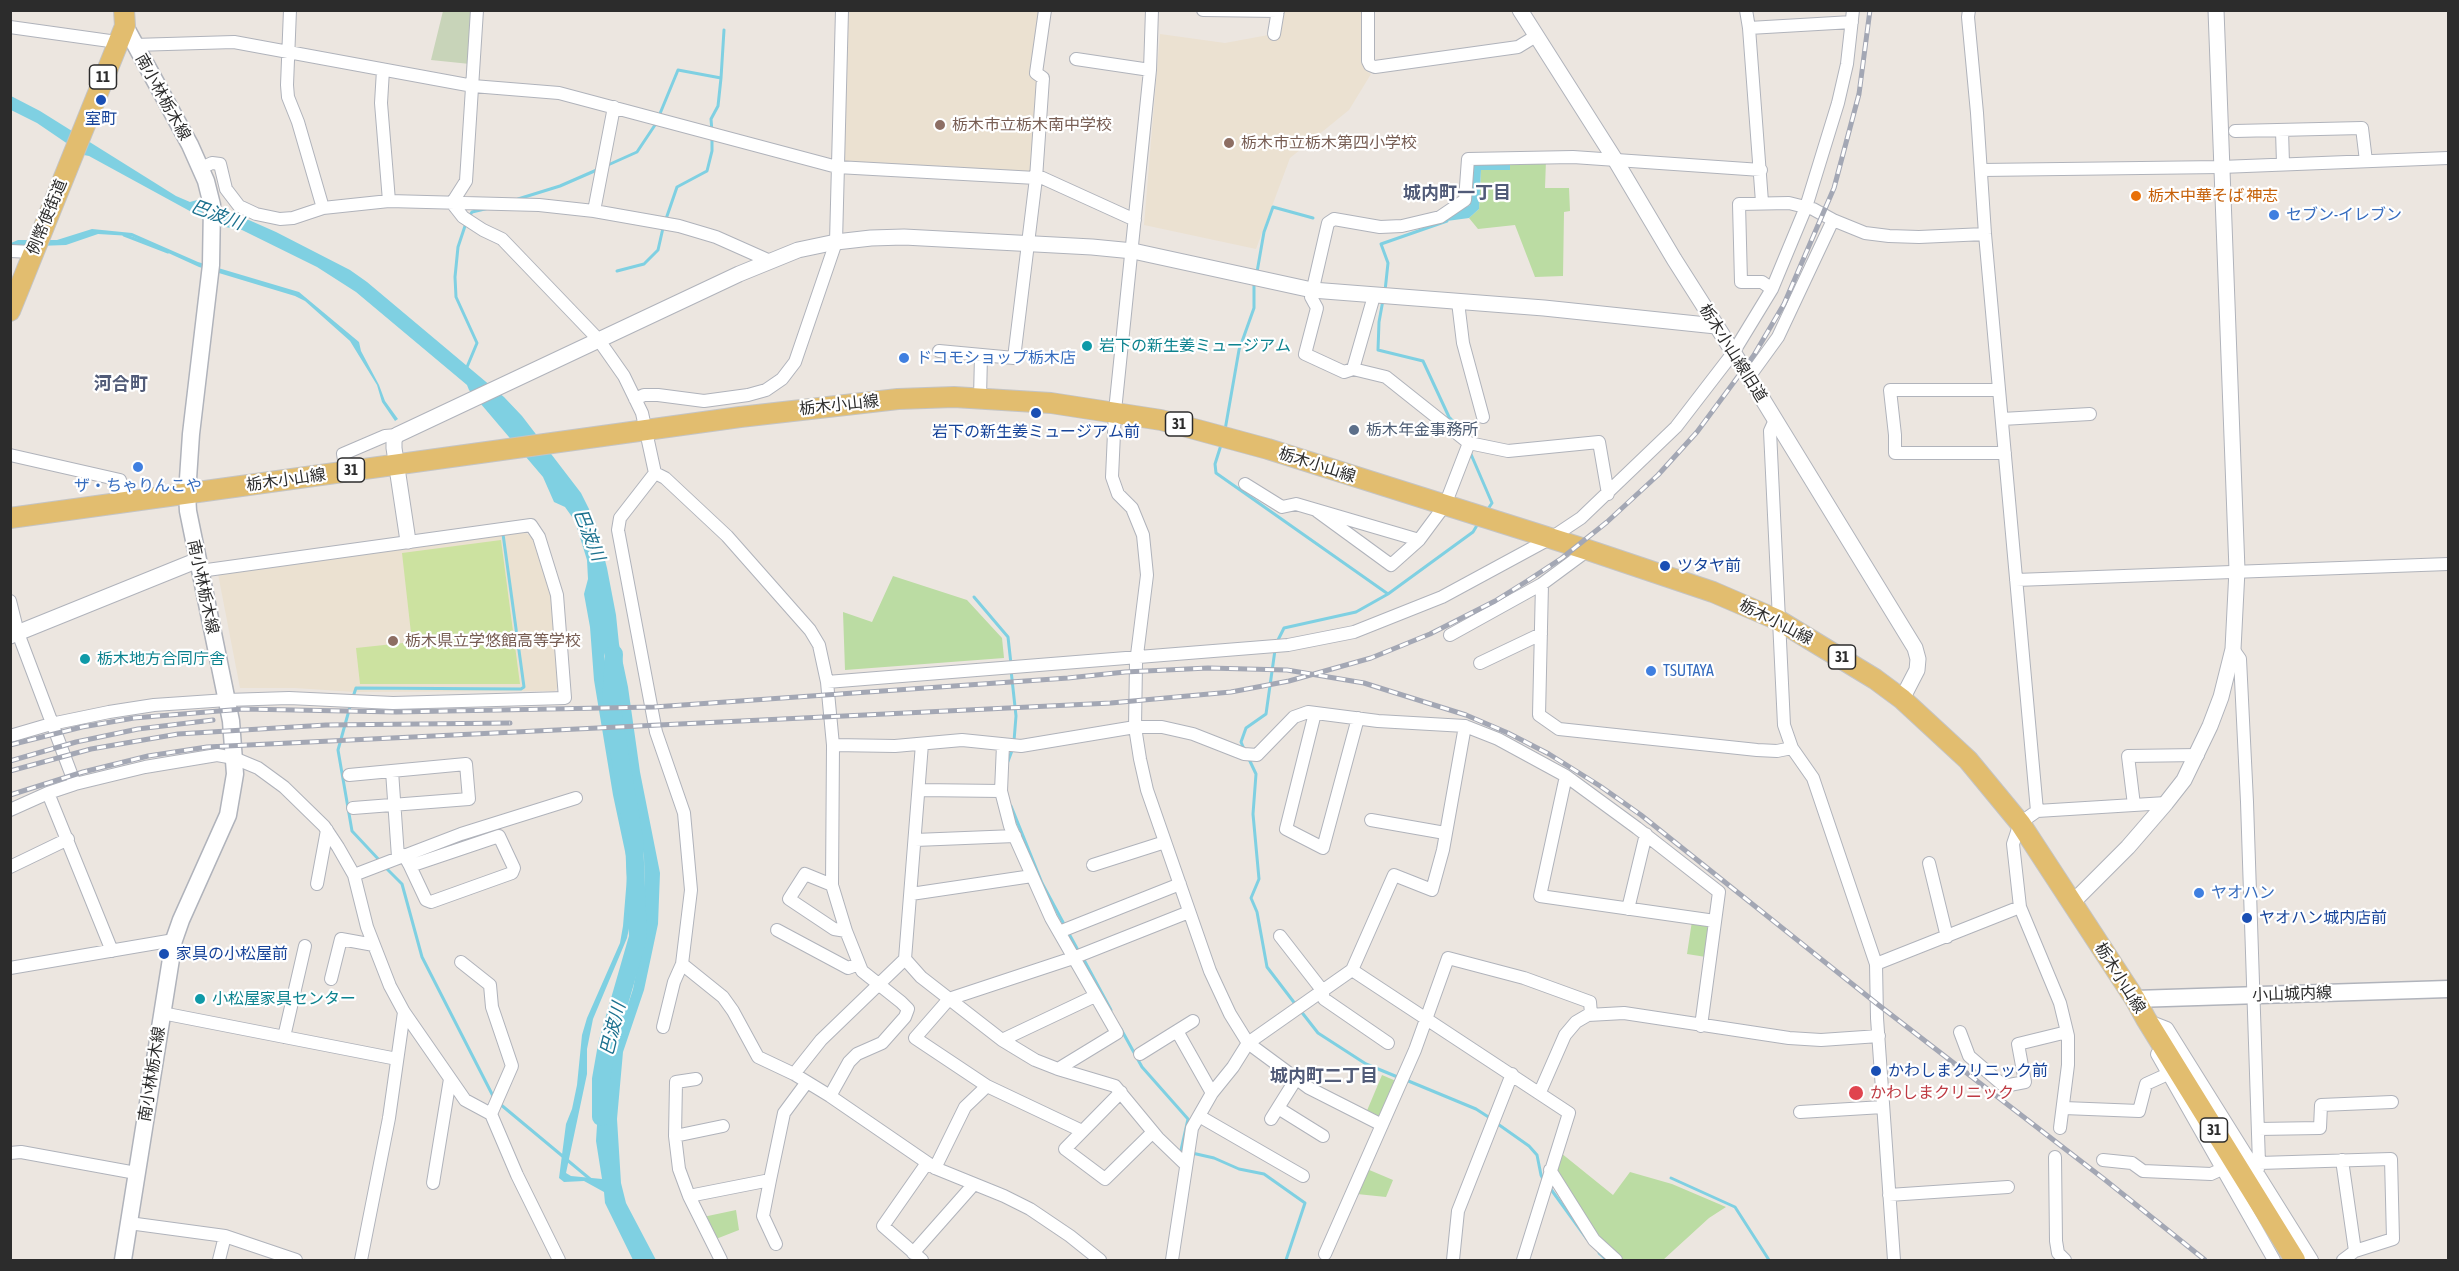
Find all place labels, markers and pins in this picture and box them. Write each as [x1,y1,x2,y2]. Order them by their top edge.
marker: 室町 [94,93,108,107]
place label: 室町 [85,109,117,129]
place label: 栃木市立栃木南中学校 [952,115,1112,135]
marker: 栃木市立栃木南中学校 [933,118,947,132]
place label: 栃木市立栃木第四小学校 [1241,133,1417,153]
marker: 栃木市立栃木第四小学校 [1222,136,1236,150]
place label: 栃木中華そば 神志 [2148,186,2278,206]
marker: 栃木中華そば 神志 [2129,189,2143,203]
place label: セブン-イレブン [2286,205,2402,225]
marker: セブン-イレブン [2267,208,2281,222]
place label: 岩下の新生姜ミュージアム [1099,336,1291,356]
marker: 岩下の新生姜ミュージアム [1080,339,1094,353]
place label: ドコモショップ栃木店 [916,348,1076,368]
marker: ドコモショップ栃木店 [897,351,911,365]
marker: 岩下の新生姜ミュージアム前 [1029,406,1043,420]
place label: 栃木年金事務所 [1366,420,1478,440]
place label: 岩下の新生姜ミュージアム前 [932,422,1140,442]
marker: 栃木年金事務所 [1347,423,1361,437]
marker: ザ・ちゃりんこや [131,460,145,474]
place label: ザ・ちゃりんこや [74,476,202,496]
place label: ツタヤ前 [1677,556,1741,576]
marker: ツタヤ前 [1658,559,1672,573]
place label: 栃木県立学悠館高等学校 [405,631,581,651]
marker: 栃木県立学悠館高等学校 [386,634,400,648]
place label: 栃木地方合同庁舎 [97,649,225,669]
marker: 栃木地方合同庁舎 [78,652,92,666]
place label: TSUTAYA [1663,661,1714,681]
marker: TSUTAYA [1644,664,1658,678]
place label: ヤオハン [2211,883,2275,903]
marker: ヤオハン [2192,886,2206,900]
place label: ヤオハン城内店前 [2259,908,2387,928]
marker: ヤオハン城内店前 [2240,911,2254,925]
place label: 家具の小松屋前 [176,944,288,964]
marker: 家具の小松屋前 [157,947,171,961]
place label: 小松屋家具センター [212,989,356,1009]
marker: 小松屋家具センター [193,992,207,1006]
place label: かわしまクリニック前 [1888,1061,2048,1081]
marker: かわしまクリニック前 [1869,1064,1883,1078]
place label: かわしまクリニック [1870,1083,2014,1103]
marker: かわしまクリニック [1847,1084,1865,1102]

